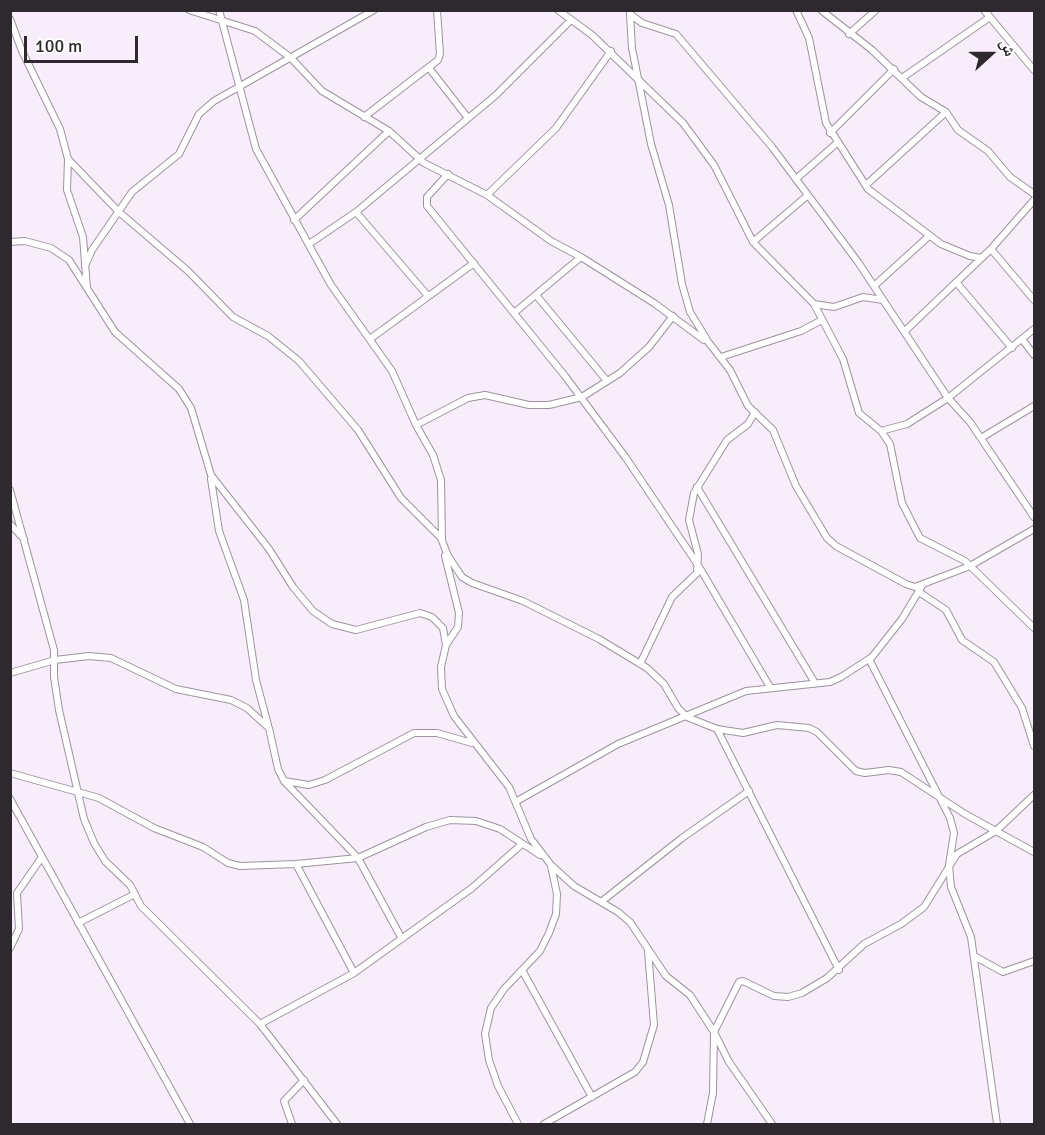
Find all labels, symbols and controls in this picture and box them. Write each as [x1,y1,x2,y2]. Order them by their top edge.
scale bar [27,24,141,62]
north arrow [961,24,1021,84]
text: 100 m [35,35,82,57]
text: ش [995,36,1020,59]

